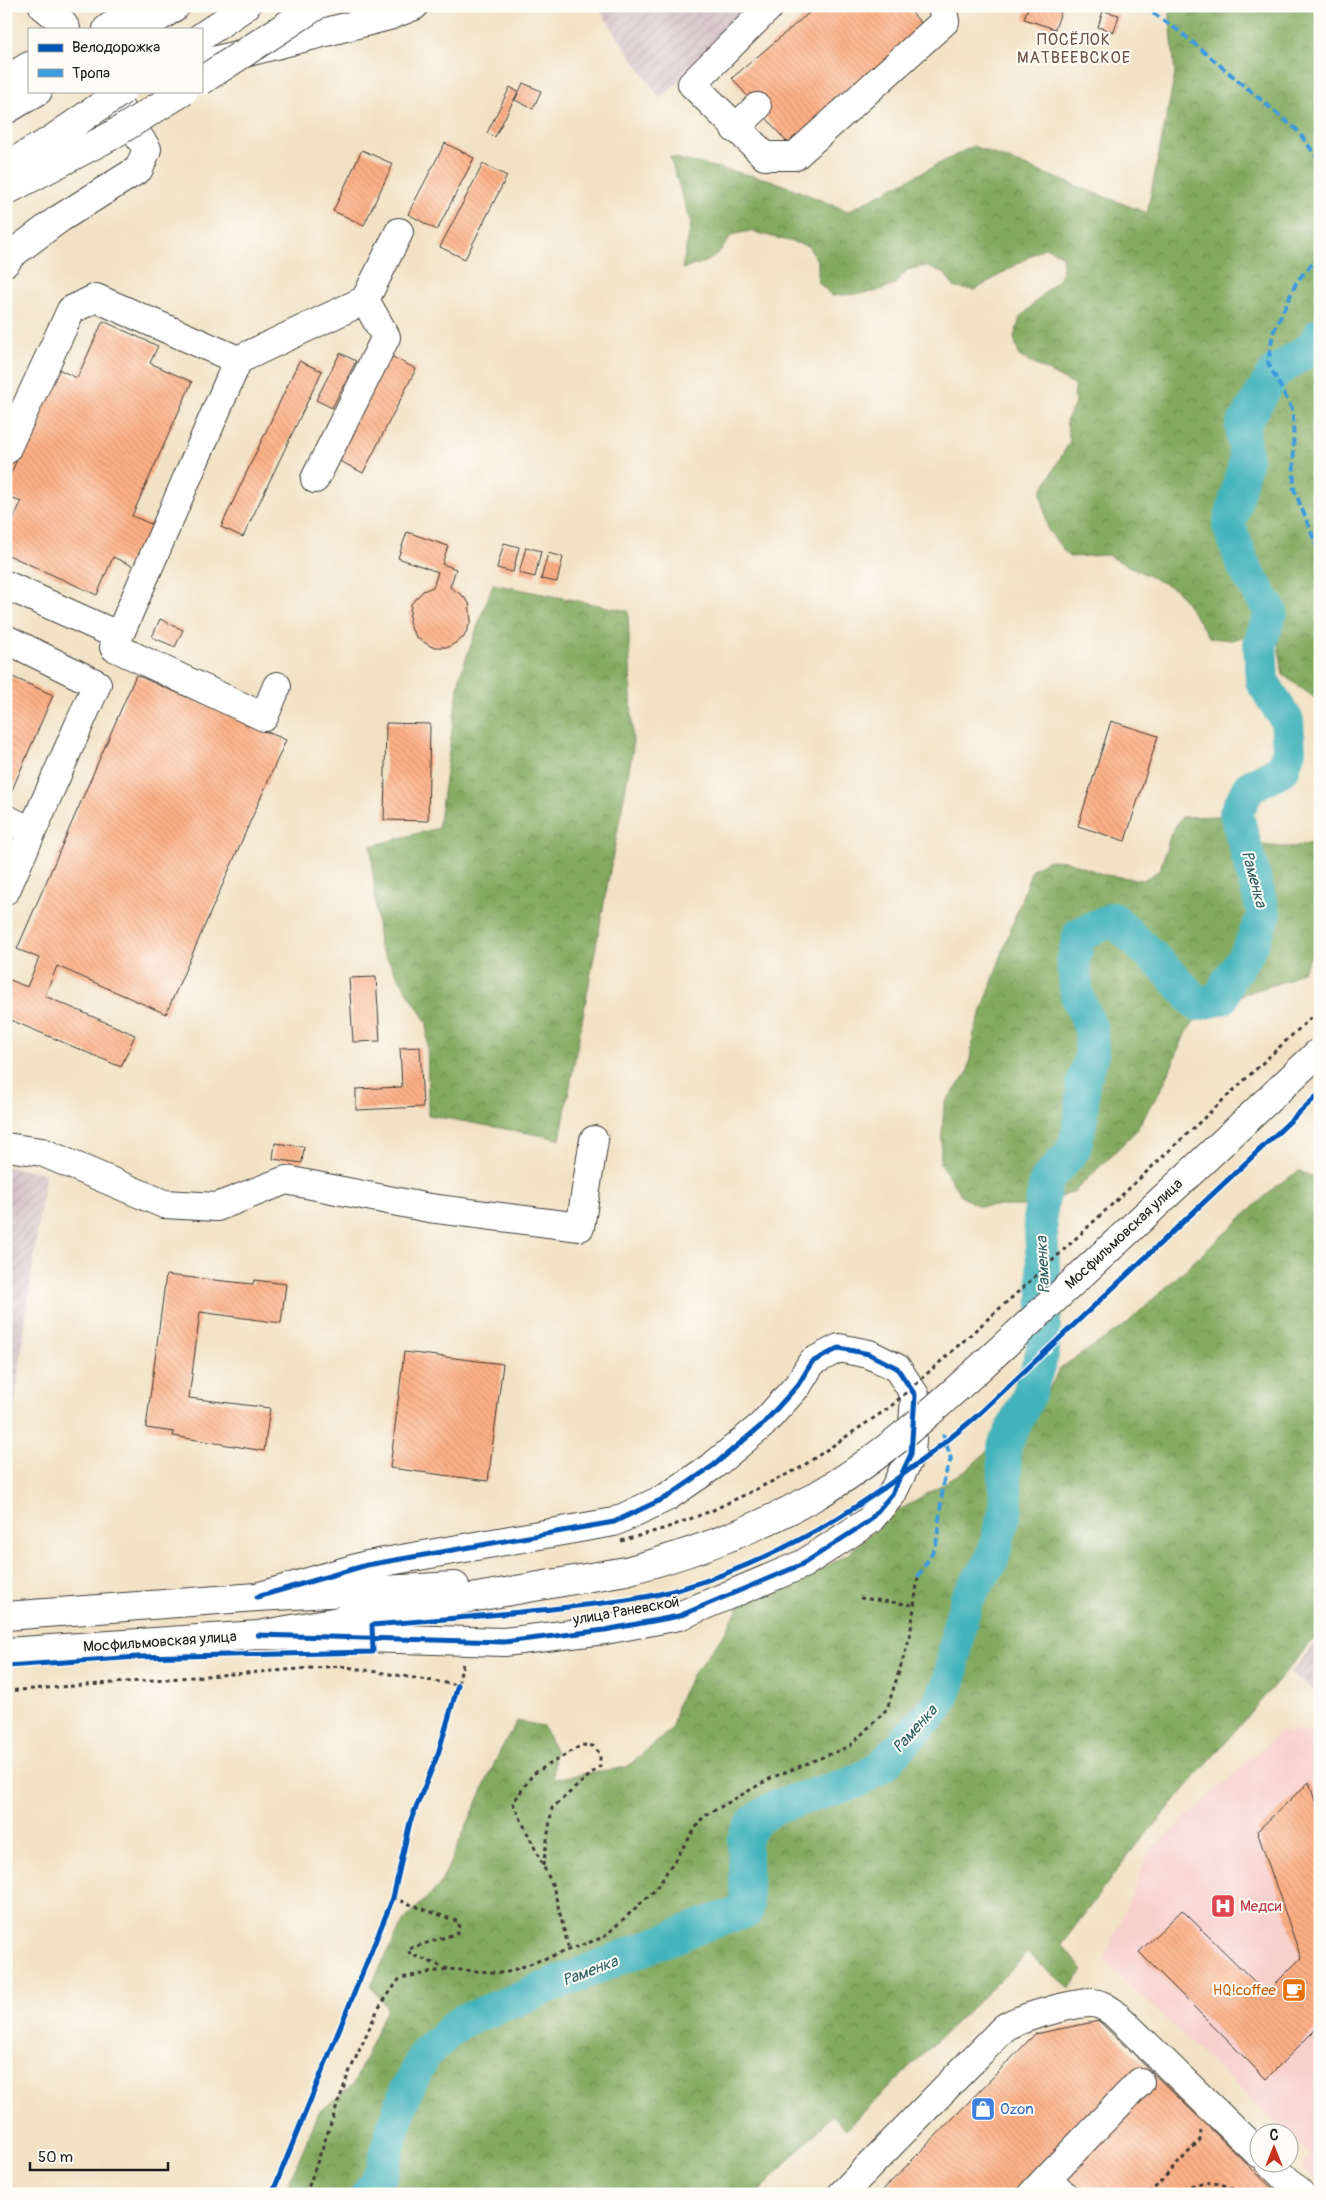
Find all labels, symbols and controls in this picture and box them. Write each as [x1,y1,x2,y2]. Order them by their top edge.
legend [28,28,202,92]
district label: ПОСЁЛОК МАТВЕЕВСКОЕ [1017,30,1131,68]
text: Велодорожка [72,38,160,57]
text: Тропа [72,64,110,83]
water label: Раменка [1237,849,1272,911]
street label: Мосфильмовская улица [1061,1175,1187,1293]
water label: Раменка [1031,1234,1054,1294]
street label: улица Раневской [570,1592,681,1630]
street label: Мосфильмовская улица [83,1627,237,1657]
water label: Раменка [888,1700,943,1757]
hospital icon: Медси [1210,1893,1236,1919]
place label: Медси [1240,1897,1282,1916]
water label: Раменка [560,1951,622,1991]
cafe icon: HQ!coffee [1281,1977,1307,2003]
place label: HQ!coffee [1213,1981,1277,2000]
shop icon: Ozon [970,2096,996,2122]
place label: Ozon [1000,2100,1034,2119]
north arrow [1248,2122,1298,2172]
text: С [1270,2127,1279,2144]
scale bar [30,2140,168,2172]
text: 50 m [38,2148,73,2167]

